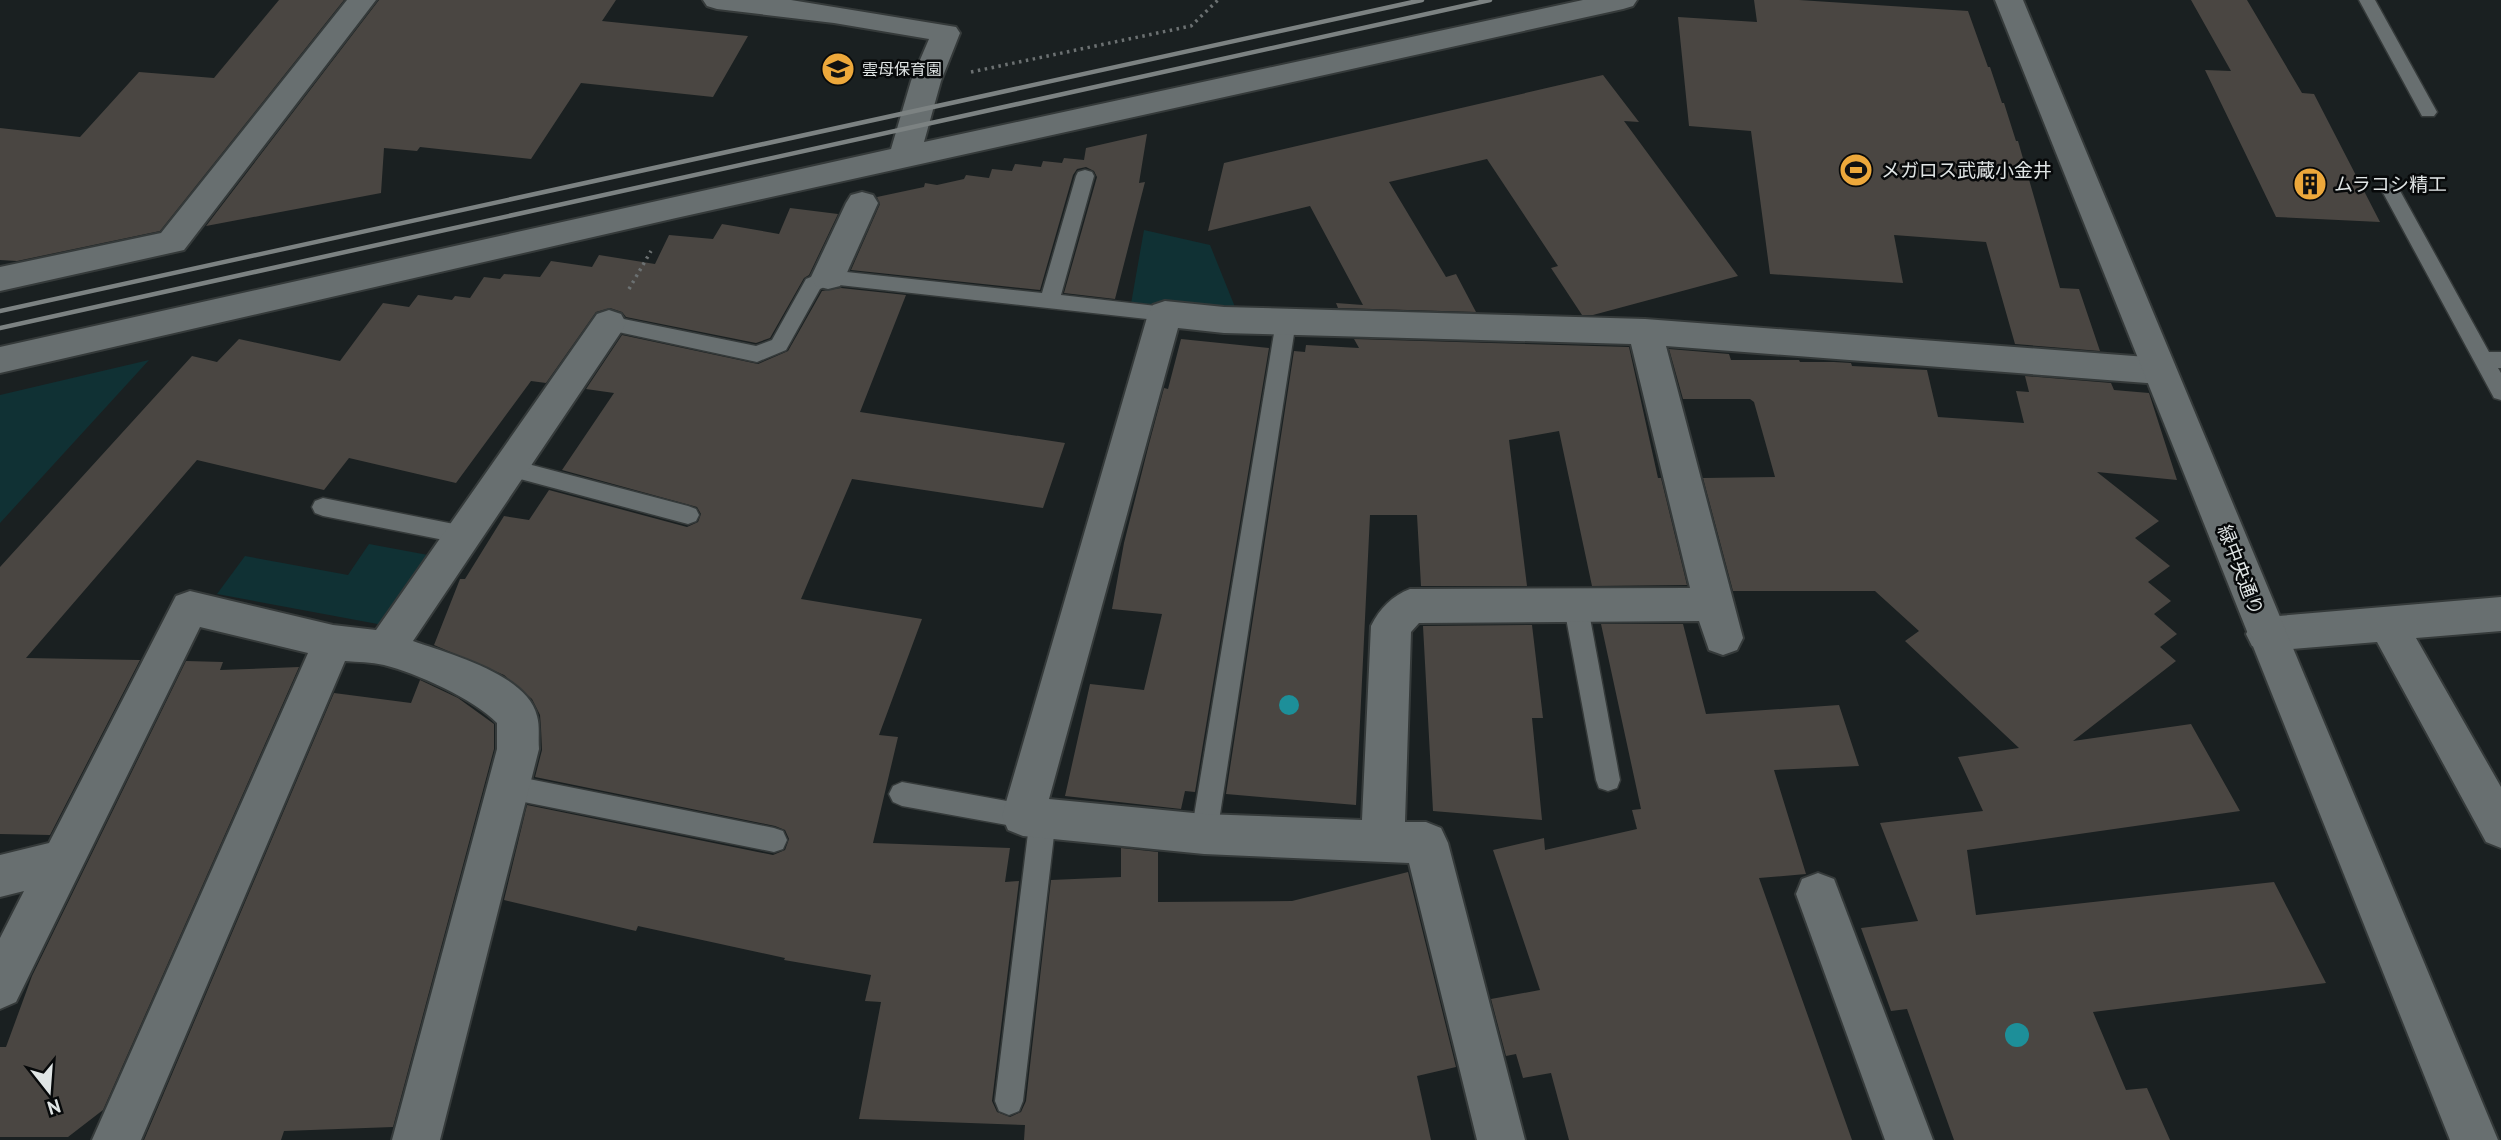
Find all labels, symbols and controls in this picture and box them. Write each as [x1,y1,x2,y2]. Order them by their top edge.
school or university icon: 雲母保育園 [819,50,857,88]
place label: 雲母保育園 [862,59,942,79]
sports icon: メガロス武蔵小金井 [1837,151,1875,189]
place label: メガロス武蔵小金井 [1881,158,2052,182]
building icon: ムラコシ精工 [2291,165,2329,203]
place label: ムラコシ精工 [2334,172,2447,196]
street label: 緑中央通り [2213,521,2269,619]
north arrow [14,1056,84,1126]
text: N [44,1094,63,1121]

